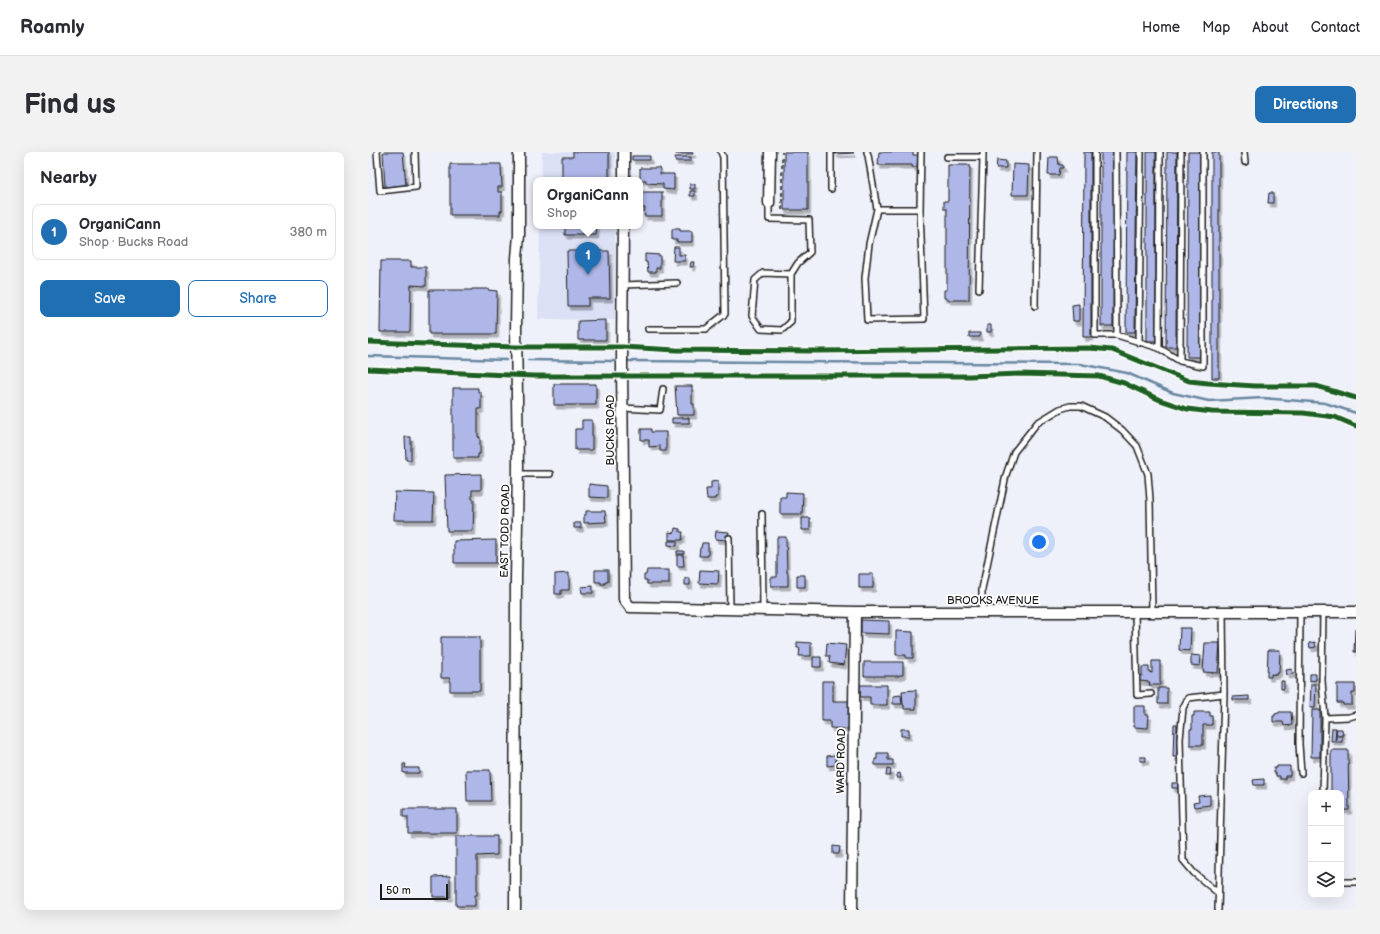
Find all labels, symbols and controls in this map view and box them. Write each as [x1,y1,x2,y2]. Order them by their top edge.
text: Roamly [20,16,84,39]
text: Home [1142,19,1180,36]
text: Map [1202,19,1230,36]
text: About [1252,19,1289,36]
text: Contact [1311,19,1360,36]
button: Directions [1255,86,1356,123]
text: Find us [24,88,116,121]
text: Nearby [40,168,97,188]
popup [533,177,643,229]
text: OrganiCann [547,186,629,205]
text: Shop [547,205,577,221]
text: OrganiCann [79,215,161,234]
text: 1 [51,224,57,240]
text: 380 m [290,224,327,240]
text: Shop · Bucks Road [79,234,188,250]
pin: 1 [575,242,601,275]
button: Save [40,280,180,317]
button: Share [188,280,328,317]
street label: BUCKS ROAD [604,395,617,465]
street label: EAST TODD ROAD [498,484,512,578]
your location [1029,532,1049,552]
street label: BROOKS AVENUE [947,594,1039,607]
street label: WARD ROAD [834,728,848,794]
map controls [1308,790,1344,898]
button: + [1308,790,1344,826]
button: − [1308,826,1344,862]
button: layers [1308,862,1344,898]
scale bar [380,882,448,901]
text: 50 m [386,884,411,897]

